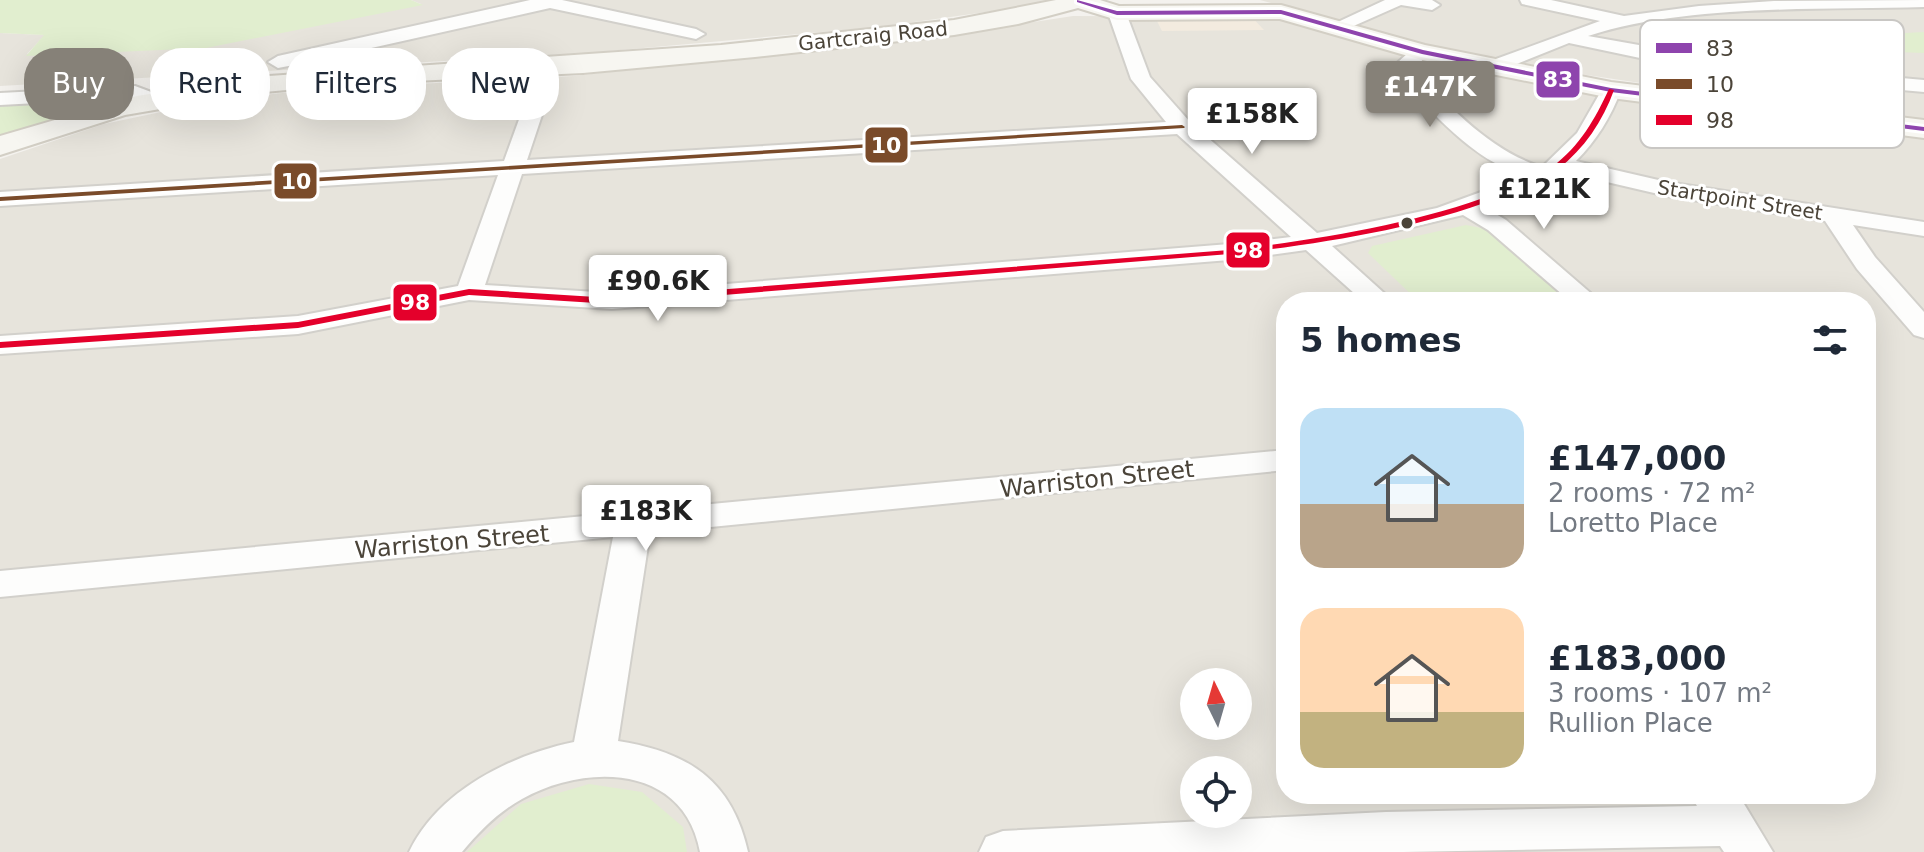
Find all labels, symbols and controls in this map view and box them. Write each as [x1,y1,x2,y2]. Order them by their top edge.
street label: Gartcraig Road [797,16,949,56]
legend [1640,20,1904,148]
text: 83 [1706,36,1734,61]
chip: Buy [24,48,134,120]
chip: Rent [150,48,270,120]
chip: Filters [286,48,426,120]
chip: New [442,48,559,120]
line badge: 83 [1535,60,1581,99]
pin: £147K [1374,61,1486,129]
text: 83 [1543,67,1573,92]
text: £147K [1384,72,1476,102]
text: 10 [1706,72,1734,97]
pin: £158K [1196,88,1308,156]
text: £158K [1206,99,1298,129]
text: 98 [1706,108,1734,133]
line badge: 10 [864,126,909,164]
text: 10 [871,133,901,158]
line badge: 10 [273,162,318,200]
pin: £121K [1488,163,1600,231]
text: 10 [281,169,311,194]
text: £121K [1498,174,1590,204]
street label: Startpoint Street [1656,175,1824,225]
unlabelled marker [1399,215,1415,231]
line badge: 98 [1225,231,1271,269]
text: 98 [1233,238,1263,263]
pin: £90.6K [593,255,723,323]
text: £90.6K [607,266,709,296]
line badge: 98 [392,283,438,322]
text: 98 [400,290,430,315]
icon: filters [1808,318,1852,362]
text: 5 homes [1300,320,1462,360]
text: £147,000 [1548,438,1727,478]
icon: home [1364,440,1460,536]
street label: Warriston Street [998,455,1196,503]
text: 2 rooms · 72 m² [1548,478,1756,508]
pin: £183K [590,485,702,553]
text: £183K [600,496,692,526]
text: Loretto Place [1548,508,1718,538]
street label: Warriston Street [354,520,550,564]
text: £183,000 [1548,638,1727,678]
icon: home [1364,640,1460,736]
north arrow [1180,668,1252,740]
map controls [1180,668,1252,828]
text: 3 rooms · 107 m² [1548,678,1772,708]
text: Rullion Place [1548,708,1713,738]
button: locate [1180,756,1252,828]

